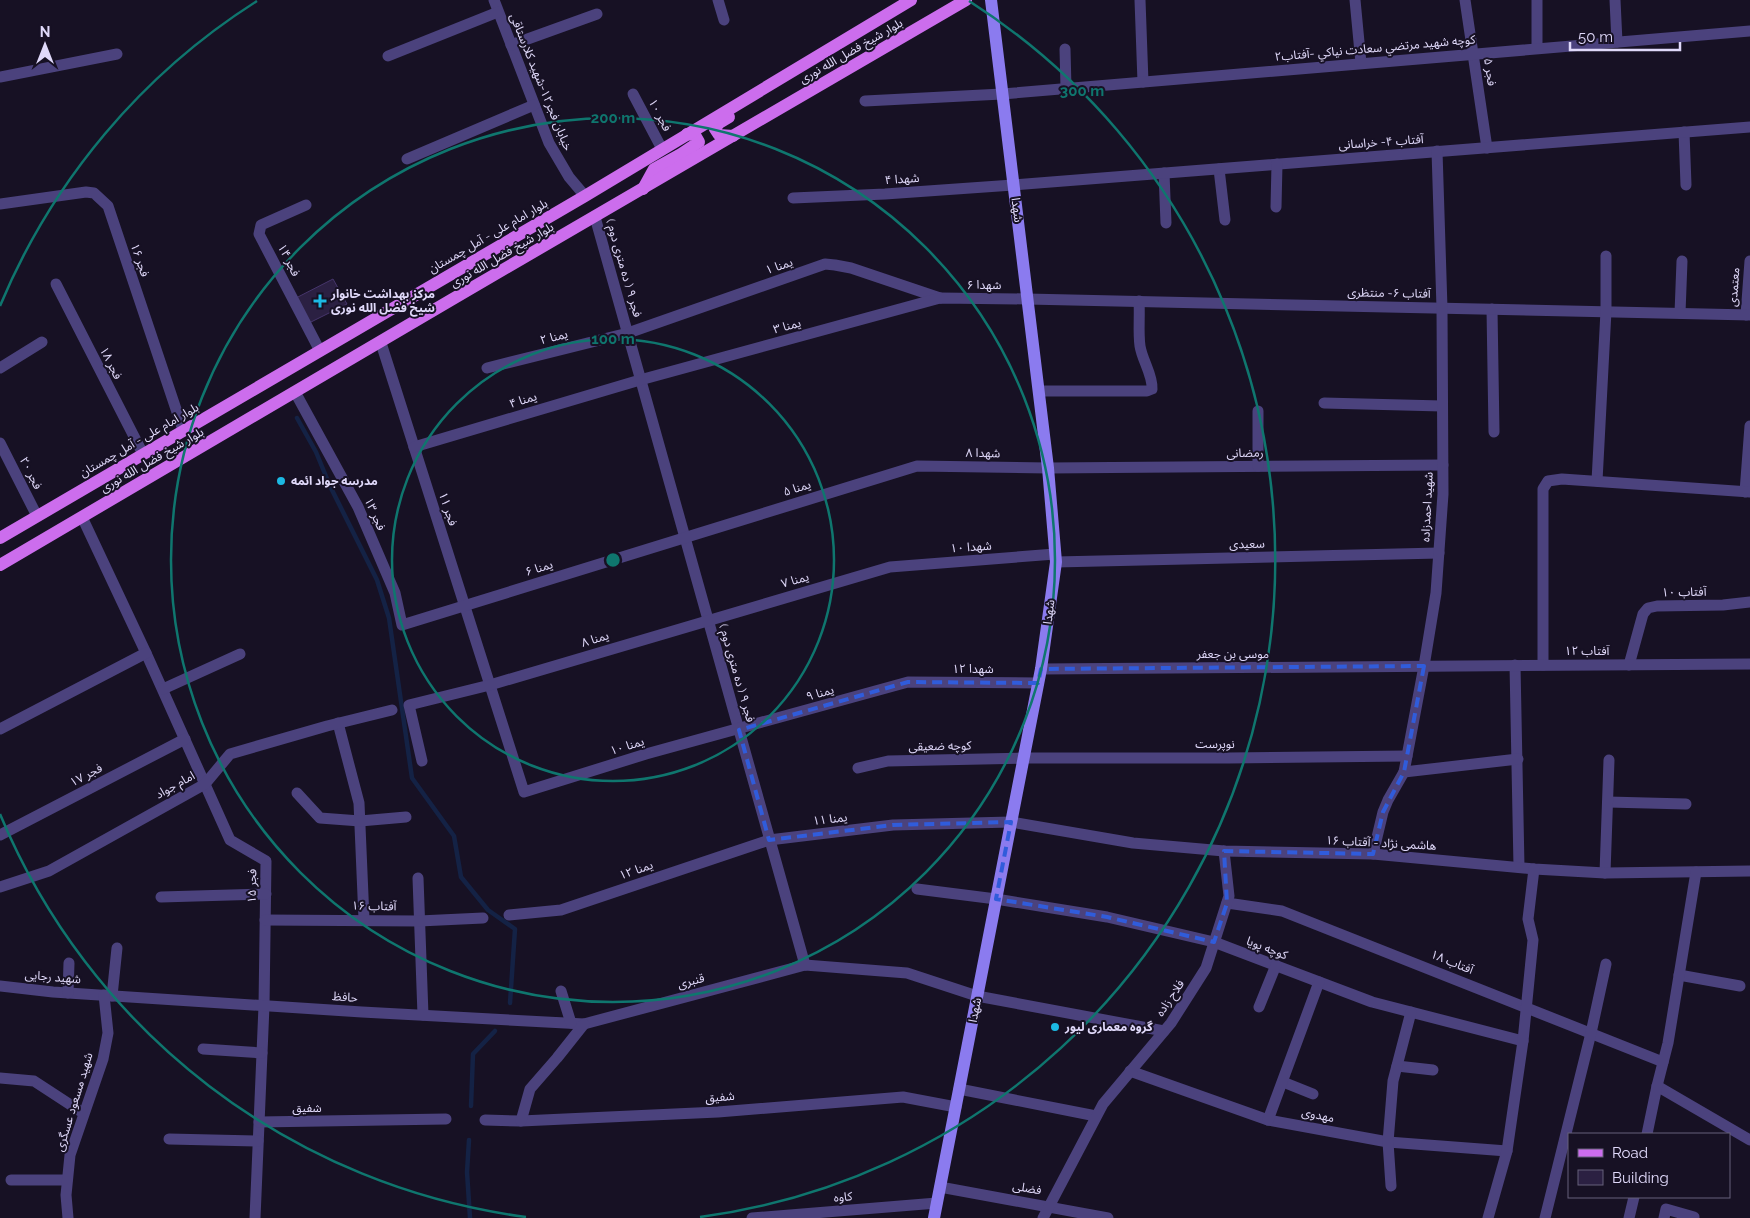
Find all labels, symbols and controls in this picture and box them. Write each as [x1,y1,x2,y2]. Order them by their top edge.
street label: خيابان فجر۱۲-شهيد كلارستاقی [507,11,575,153]
street label: بلوار شیخ فضل الله نوری [797,16,906,88]
north arrow [20,20,70,70]
scale bar [1570,20,1680,52]
text: N [40,24,50,40]
text: 50 m [1578,28,1613,46]
street label: كوچه شهيد مرتضي سعادت نياكي -آفتاب۲ [1274,32,1477,67]
street label: فجر ۵ [1481,57,1499,87]
text: 300 m [1060,82,1104,100]
street label: فجر ۱۰ [646,96,674,134]
text: 200 m [591,109,635,127]
street label: آفتاب ۴- خراسانی [1338,132,1425,152]
street label: شهدا ۴ [884,171,920,187]
street label: بلوار امام علی - آمل چمستان [426,196,551,278]
street label: شهدا [1009,197,1025,223]
street label: فجر ۹ ( ده متری دوم ) [601,217,645,319]
street label: بلوار شیخ فضل الله نوری [448,220,557,292]
street label: فجر ۱۶ [128,241,152,279]
street label: فجر ۱۴ [275,241,303,279]
street label: یمنا ۱ [763,255,795,277]
street label: معتمدی [1726,267,1742,307]
street label: شهدا ۶ [967,278,1001,292]
street label: آفتاب ۶- منتظری [1347,285,1431,301]
place label: مرکز بهداشت خانوار شیخ فضل الله نوری [330,287,435,317]
marker: مرکز بهداشت خانوار شیخ فضل الله نوری [313,294,327,308]
street label: یمنا ۳ [772,316,802,336]
street label: یمنا ۲ [539,327,569,347]
text: 100 m [591,330,635,348]
street label: فجر ۱۸ [97,344,125,382]
street label: یمنا ۴ [508,389,539,411]
street label: بلوار امام علی - آمل چمستان [77,400,202,482]
street label: بلوار شیخ فضل الله نوری [98,425,207,497]
street label: شهدا ۸ [966,446,1000,460]
street label: رمضانی [1226,446,1264,460]
street label: فجر ۲۰ [17,454,45,492]
street label: شهید احمدزاده [1418,472,1436,542]
place label: مدرسه جواد ائمه [291,474,378,488]
marker: مدرسه جواد ائمه [275,475,287,487]
street label: یمنا ۵ [782,477,813,499]
street label: فجر ۱۱ [436,490,460,528]
street label: فجر ۱۳ [362,495,388,533]
street label: سعیدی [1229,537,1265,551]
street label: شهدا ۱۰ [950,539,992,555]
centre of rings [604,551,622,569]
street label: یمنا ۶ [524,557,555,579]
street label: یمنا ۷ [780,569,811,591]
street label: آفتاب ۱۰ [1661,585,1707,600]
street label: شهدا [1040,599,1058,625]
street label: فجر ۹ ( ده متری دوم ) [714,622,758,724]
street label: یمنا ۸ [580,628,611,650]
street label: آفتاب ۱۲ [1565,644,1610,658]
street label: موسی بن جعفر [1196,647,1269,661]
street label: شهدا ۱۲ [952,662,994,676]
street label: یمنا ۹ [805,682,836,704]
street label: یمنا ۱۰ [608,734,646,758]
street label: نوپرست [1195,737,1235,752]
street label: کوچه ضعیقی [908,738,973,755]
street label: فجر ۱۷ [67,761,105,789]
street label: امام جواد [153,768,198,803]
street label: یمنا ۱۱ [812,810,848,828]
street label: هاشمی نژاد - آقتاب ۱۶ [1325,833,1437,853]
street label: یمنا ۱۲ [617,858,655,882]
street label: فجر ۱۵ [245,869,259,903]
street label: آفتاب ۱۶ [351,899,397,914]
street label: کوچه پویا [1244,934,1291,964]
street label: آفتاب ۱۸ [1428,947,1476,977]
street label: شهید رجایی [24,968,82,986]
street label: قنبری [676,971,706,991]
street label: فلاح زاده [1153,977,1189,1020]
street label: حافظ [332,989,358,1005]
street label: شهدا [966,997,984,1023]
place label: گروه معماری لیور [1064,1020,1153,1034]
marker: گروه معماری لیور [1049,1021,1061,1033]
street label: شهید مسعود عسگری [52,1051,96,1153]
street label: شفیق [705,1089,735,1106]
street label: شفیق [292,1101,322,1116]
street label: مهدوی [1300,1105,1336,1125]
legend [1568,1133,1730,1198]
text: Road [1612,1144,1648,1162]
text: Building [1612,1169,1669,1187]
street label: فضلی [1011,1179,1043,1197]
street label: کاوه [833,1189,854,1205]

